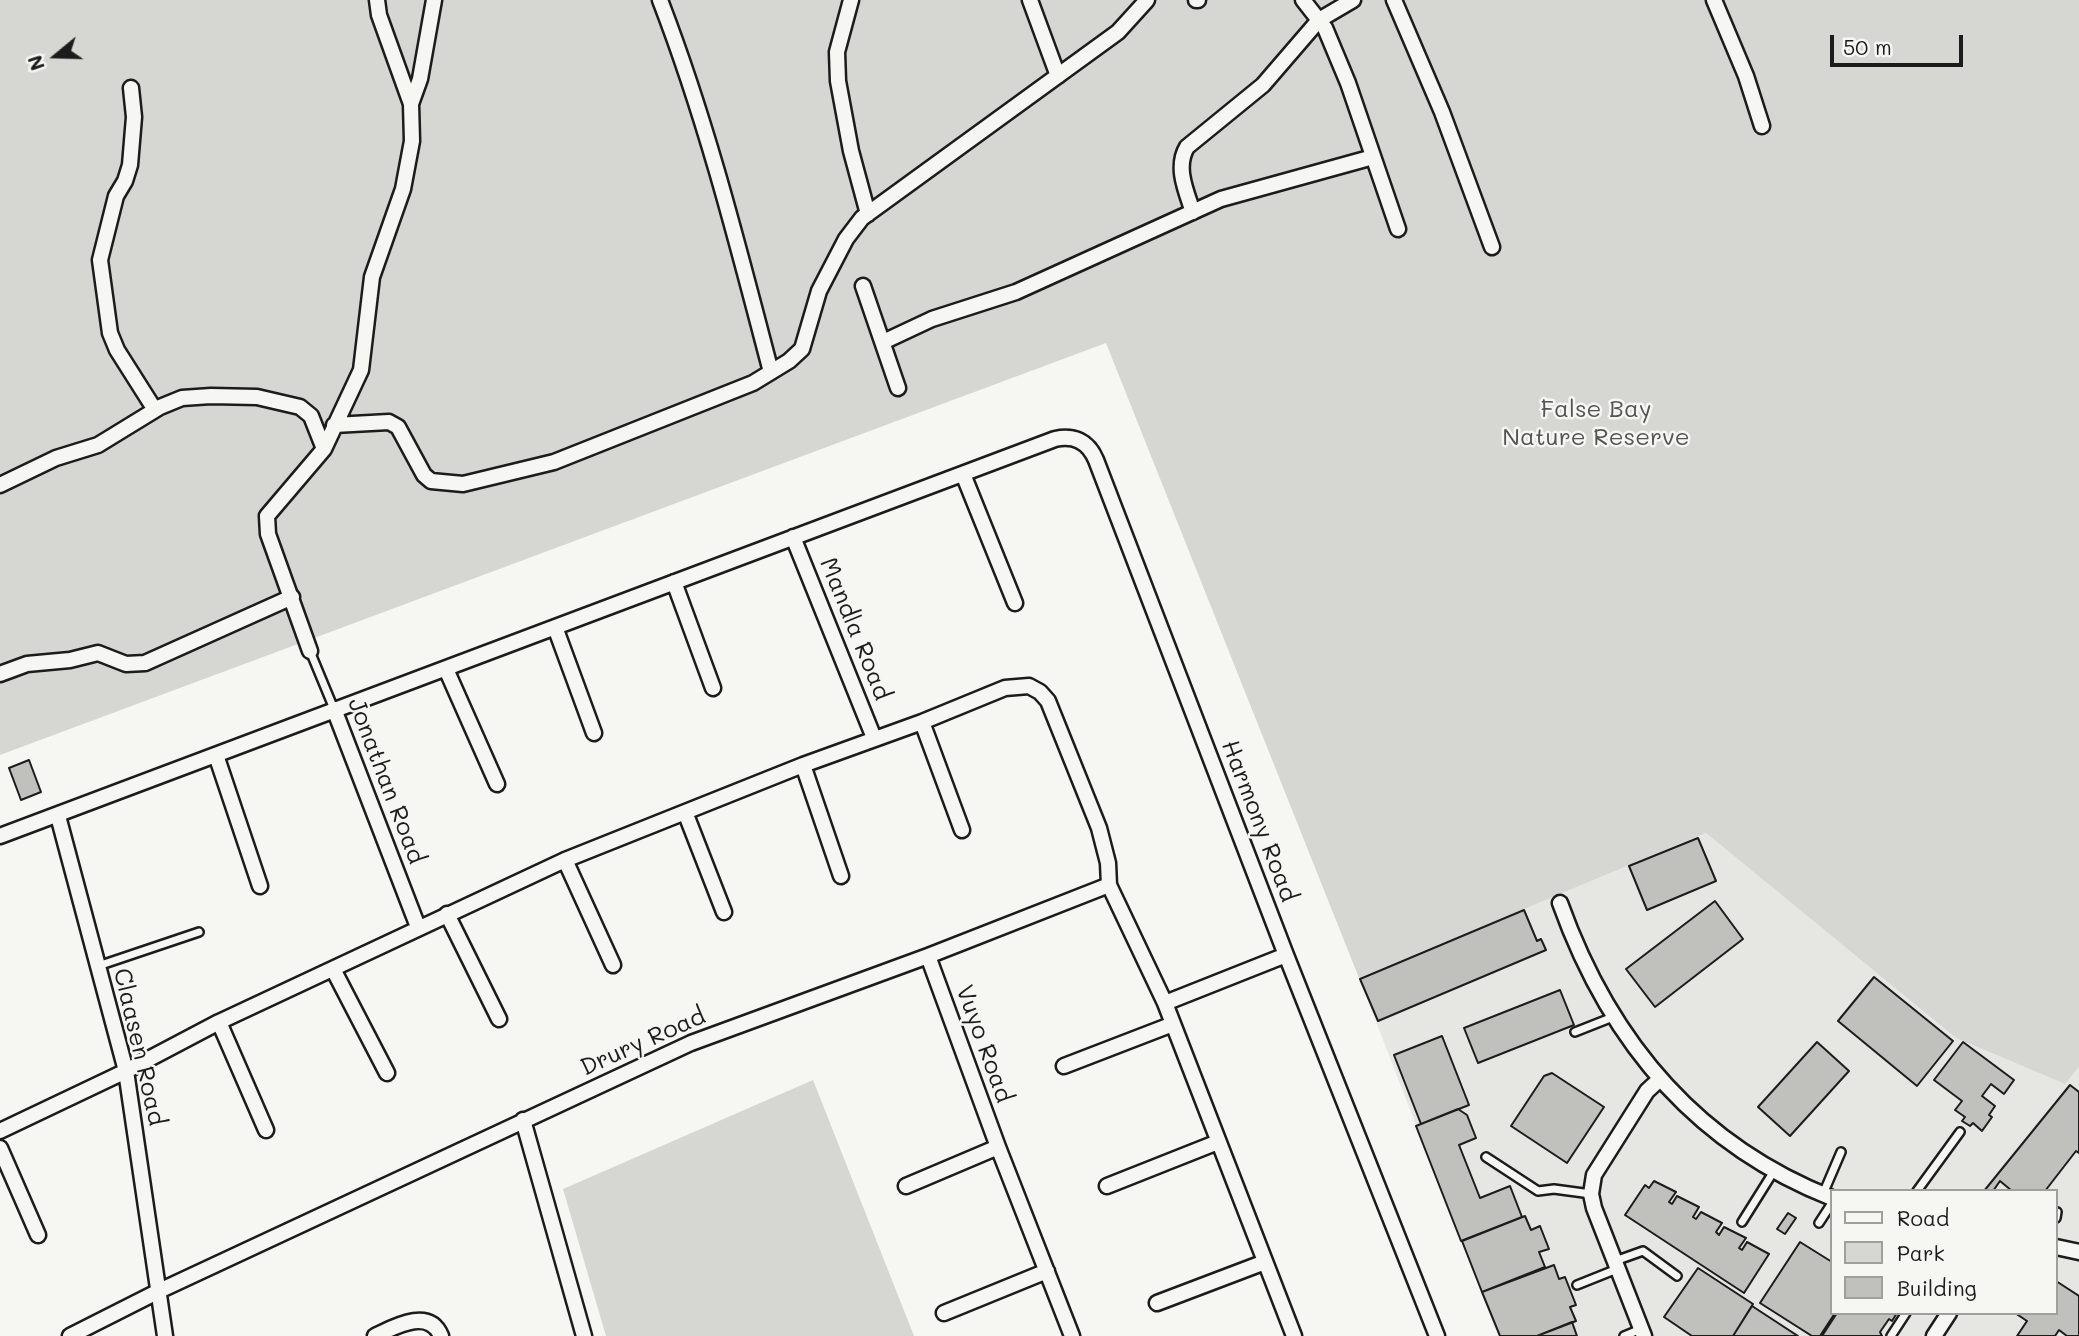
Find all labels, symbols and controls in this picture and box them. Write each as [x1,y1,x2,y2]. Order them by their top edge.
north arrow [21,21,91,91]
scale bar [1834,21,1967,65]
text: 50 m [1843,33,1892,60]
text: N [22,52,50,74]
park label: False Bay Nature Reserve [1502,396,1690,452]
street label: Mandla Road [813,554,897,704]
street label: Jonathan Road [341,694,431,868]
street label: Harmony Road [1215,736,1303,906]
street label: Claasen Road [107,966,171,1128]
street label: Vuyo Road [949,981,1019,1107]
street label: Drury Road [576,1002,710,1082]
legend [1830,1189,2058,1315]
text: Road [1897,1204,1949,1231]
text: Park [1897,1239,1945,1266]
text: Building [1897,1274,1977,1301]

